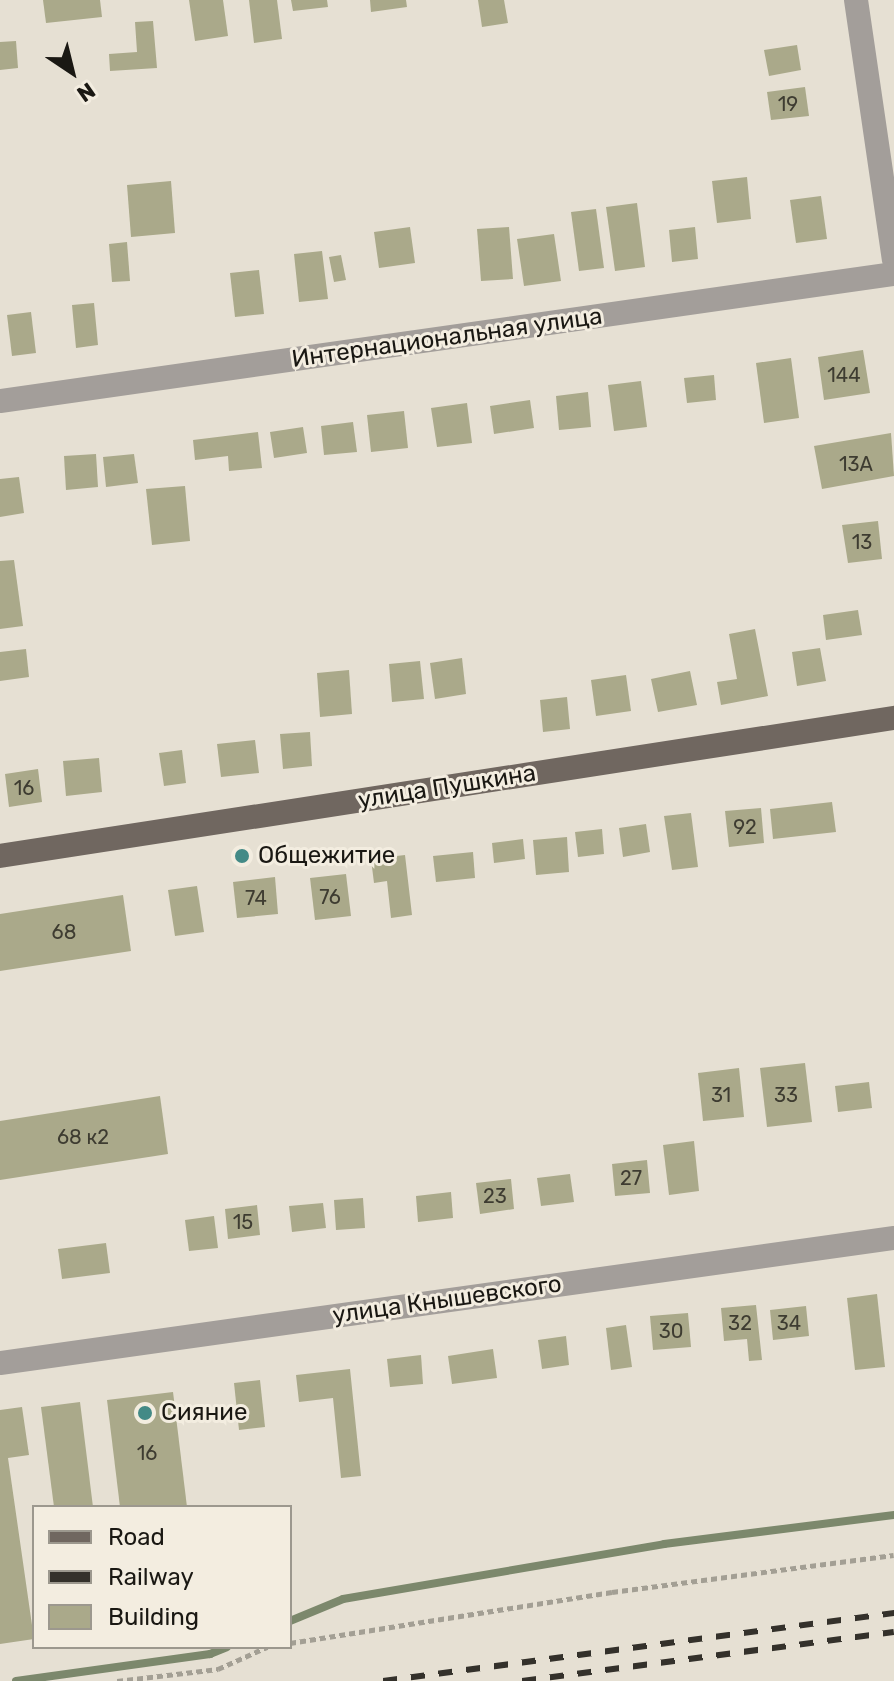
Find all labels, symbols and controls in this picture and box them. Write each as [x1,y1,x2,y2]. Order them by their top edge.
north arrow [32,32,112,112]
text: N [72,76,100,108]
house number: 19 [778,92,798,116]
street label: Интернациональная улица [290,302,604,374]
house number: 144 [827,363,861,387]
house number: 13А [839,452,873,476]
house number: 13 [852,530,872,554]
street label: улица Пушкина [356,759,538,815]
house number: 16 [14,776,34,800]
house number: 92 [733,815,757,839]
place label: Общежитие [258,842,395,870]
marker: Общежитие [233,847,251,865]
house number: 76 [319,885,341,909]
house number: 74 [245,886,267,910]
house number: 68 [52,920,76,944]
house number: 31 [711,1083,731,1107]
house number: 33 [774,1083,798,1107]
house number: 68 к2 [57,1125,109,1149]
house number: 27 [620,1166,642,1190]
house number: 23 [483,1184,507,1208]
house number: 15 [233,1210,253,1234]
street label: улица Кнышевского [331,1270,563,1330]
house number: 32 [728,1311,752,1335]
house number: 34 [777,1311,801,1335]
house number: 30 [659,1319,683,1343]
place label: Сияние [161,1399,247,1427]
marker: Сияние [136,1404,154,1422]
house number: 16 [137,1441,157,1465]
legend [32,1505,292,1649]
text: Road [108,1523,165,1551]
text: Railway [108,1563,194,1591]
text: Building [108,1603,199,1631]

